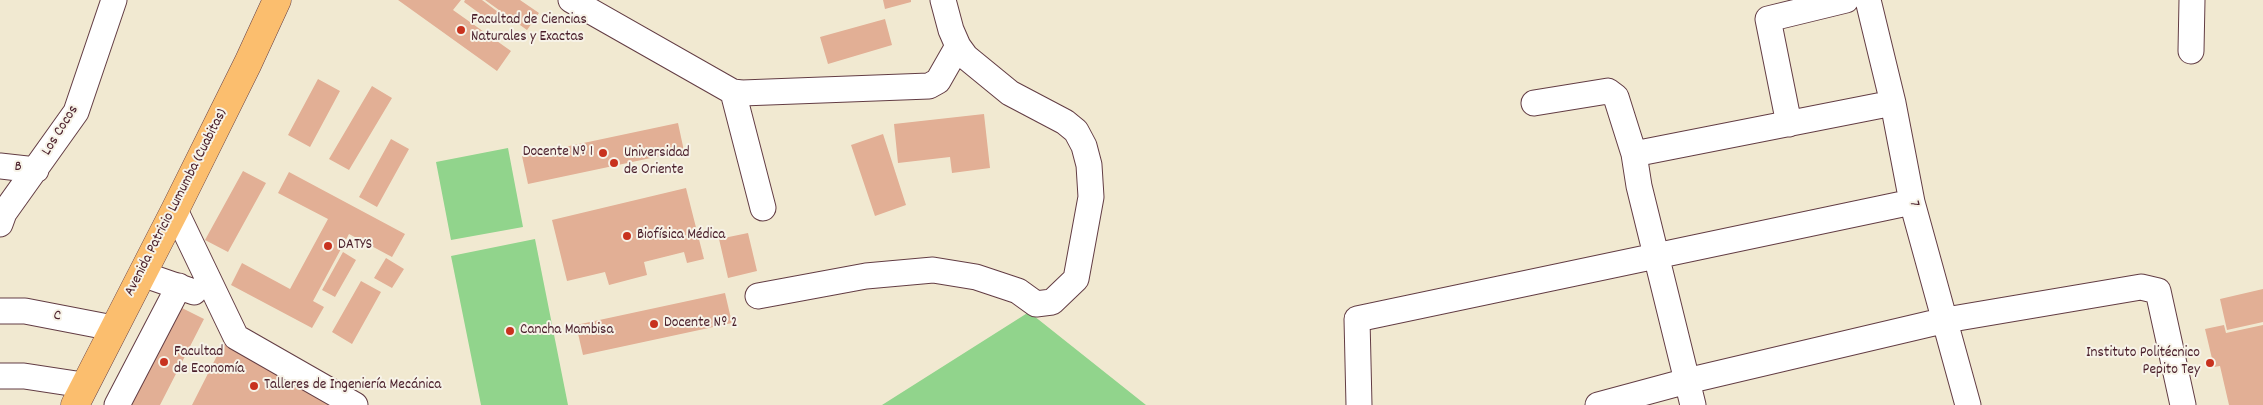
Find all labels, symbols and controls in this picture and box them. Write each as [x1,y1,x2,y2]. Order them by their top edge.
place label: Facultad de Ciencias Naturales y Exactas [471,12,587,47]
marker: Facultad de Ciencias Naturales y Exactas [455,24,467,36]
street label: Los Cocos [39,103,83,159]
street label: Avenida Patricio Lumumba (Cuabitas) [122,106,232,300]
place label: Docente Nº 1 [523,144,593,162]
place label: Universidad de Oriente [624,145,689,180]
marker: Docente Nº 1 [597,147,609,159]
marker: Universidad de Oriente [608,157,620,169]
street label: B [14,159,22,177]
street label: 7 [1904,199,1922,209]
place label: Biofísica Médica [637,227,725,245]
marker: Biofísica Médica [621,230,633,242]
place label: DATYS [338,237,372,255]
marker: DATYS [322,240,334,252]
street label: C [52,307,62,327]
place label: Docente Nº 2 [664,315,738,333]
marker: Docente Nº 2 [648,318,660,330]
place label: Cancha Mambisa [520,322,613,340]
marker: Cancha Mambisa [504,325,516,337]
place label: Facultad de Economía [174,344,244,379]
place label: Instituto Politécnico Pepito Tey [2086,345,2200,380]
marker: Facultad de Economía [158,356,170,368]
marker: Instituto Politécnico Pepito Tey [2204,357,2216,369]
place label: Talleres de Ingeniería Mecánica [264,377,441,395]
marker: Talleres de Ingeniería Mecánica [248,380,260,392]

